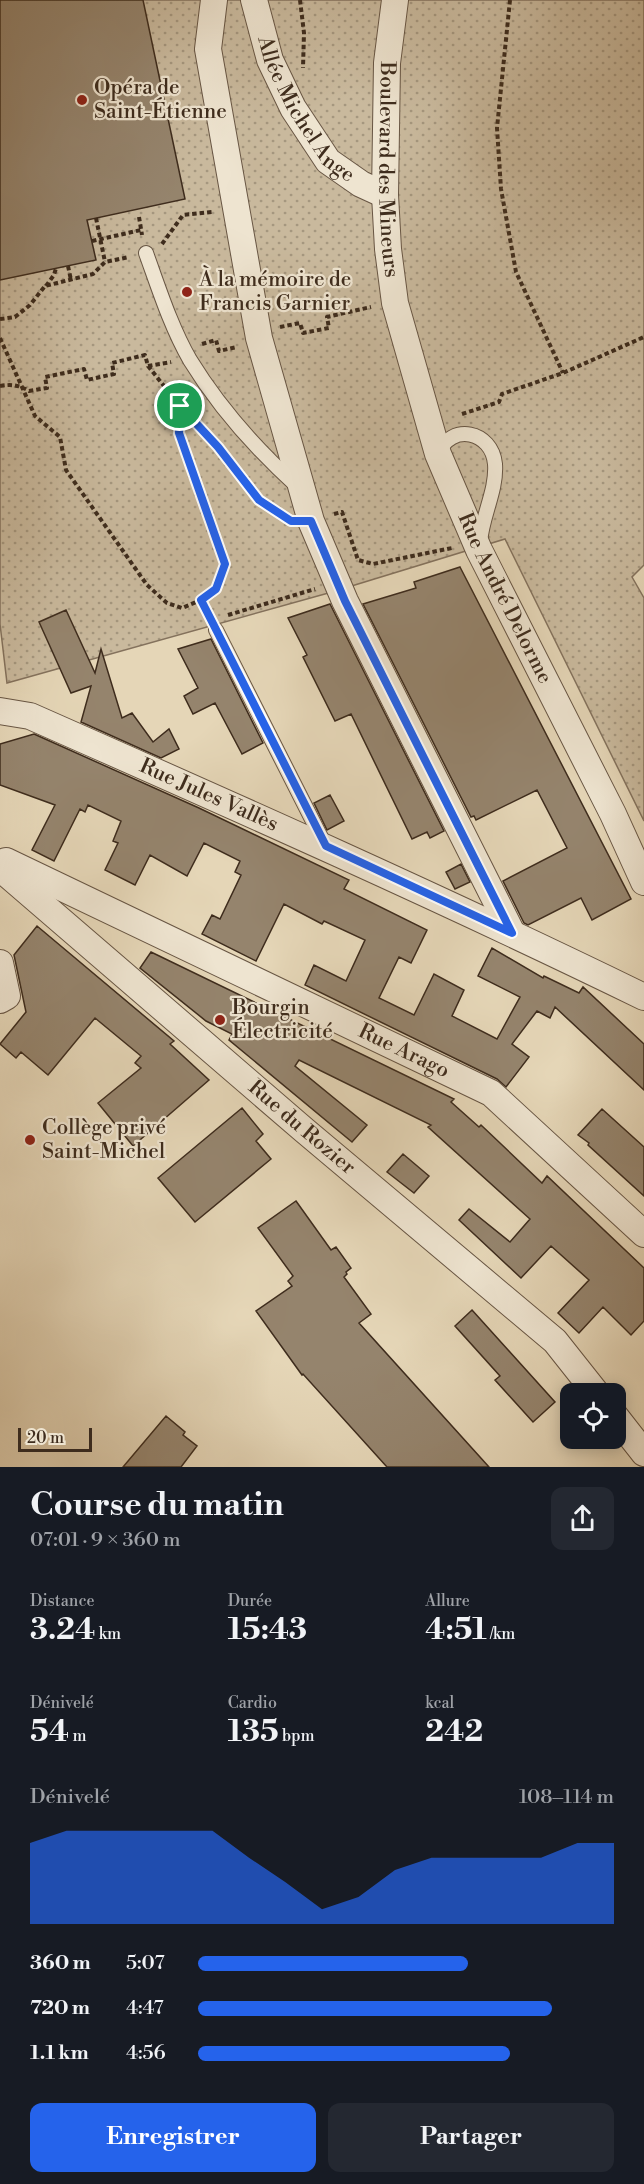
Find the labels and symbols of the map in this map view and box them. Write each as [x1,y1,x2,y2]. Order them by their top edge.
street label: Allée Michel Ange [251,32,359,188]
street label: Boulevard des Mineurs [372,60,405,279]
place label: Opéra de Saint-Étienne [94,75,227,125]
marker: Opéra de Saint-Étienne [75,93,89,107]
place label: À la mémoire de Francis Garnier [198,265,351,317]
marker: À la mémoire de Francis Garnier [180,285,194,299]
pin [154,380,205,431]
street label: Rue André Delorme [452,509,558,688]
street label: Rue Jules Vallès [136,753,282,838]
place label: Bourgin Électricité [231,995,333,1045]
marker: Bourgin Électricité [213,1013,227,1027]
street label: Rue Arago [354,1018,454,1084]
street label: Rue du Rozier [243,1075,361,1180]
place label: Collège privé Saint-Michel [42,1115,166,1165]
marker: Collège privé Saint-Michel [23,1133,37,1147]
scale bar [18,1425,92,1452]

